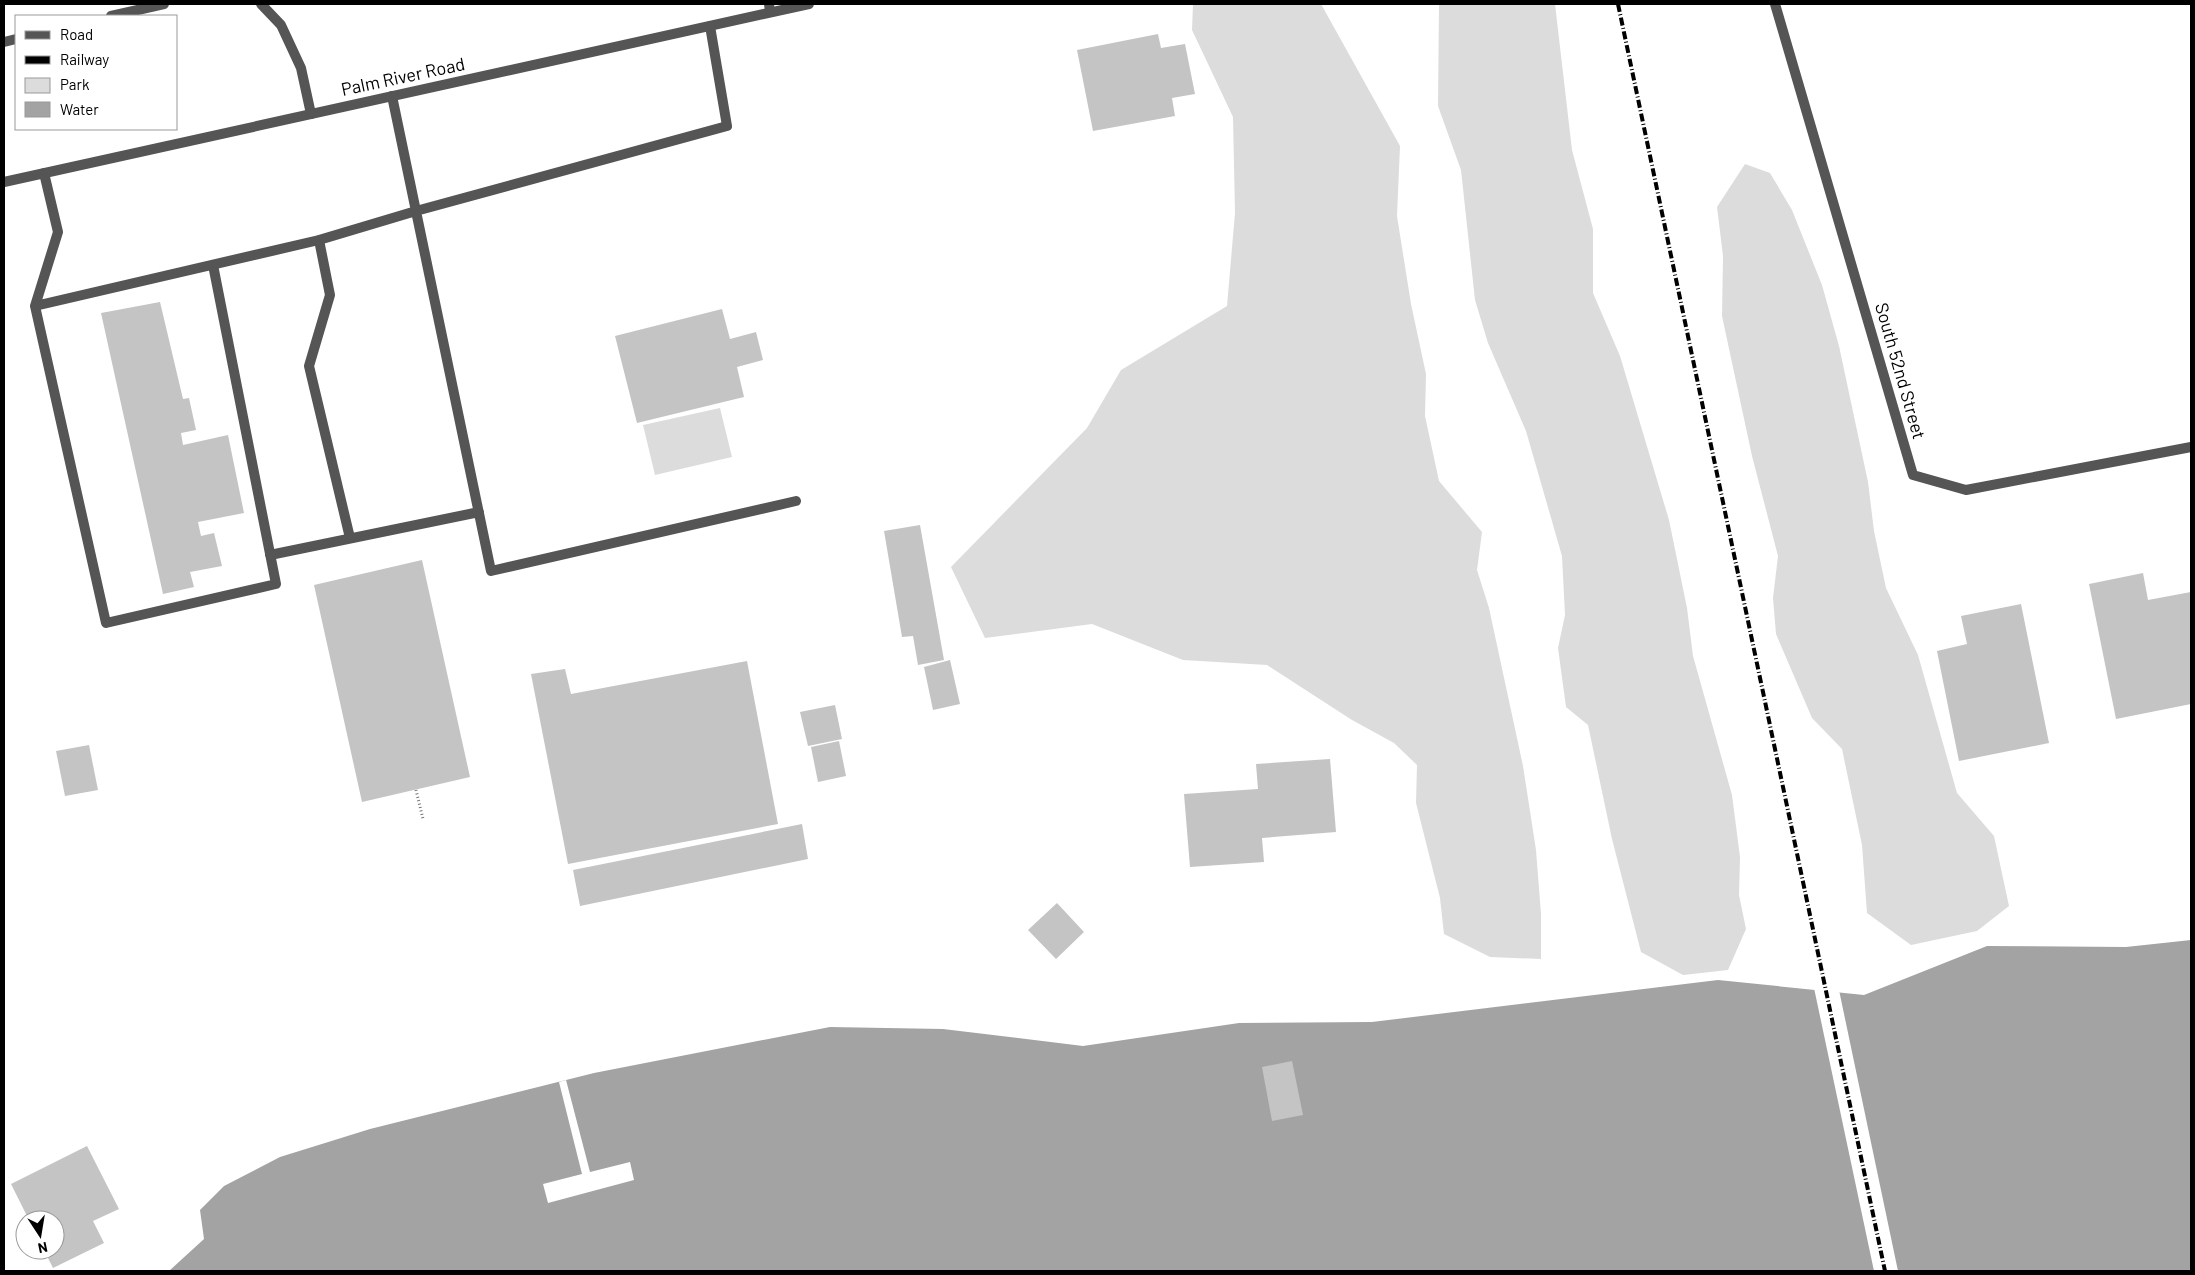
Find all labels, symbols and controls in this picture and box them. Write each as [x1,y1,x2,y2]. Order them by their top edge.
legend [15,15,178,130]
text: Road [60,25,93,43]
text: Railway [60,50,109,68]
street label: Palm River Road [339,52,467,100]
text: Park [60,75,90,93]
text: Water [60,100,99,118]
street label: South 52nd Street [1871,300,1931,441]
north arrow [15,1210,65,1260]
text: N [36,1239,49,1257]

